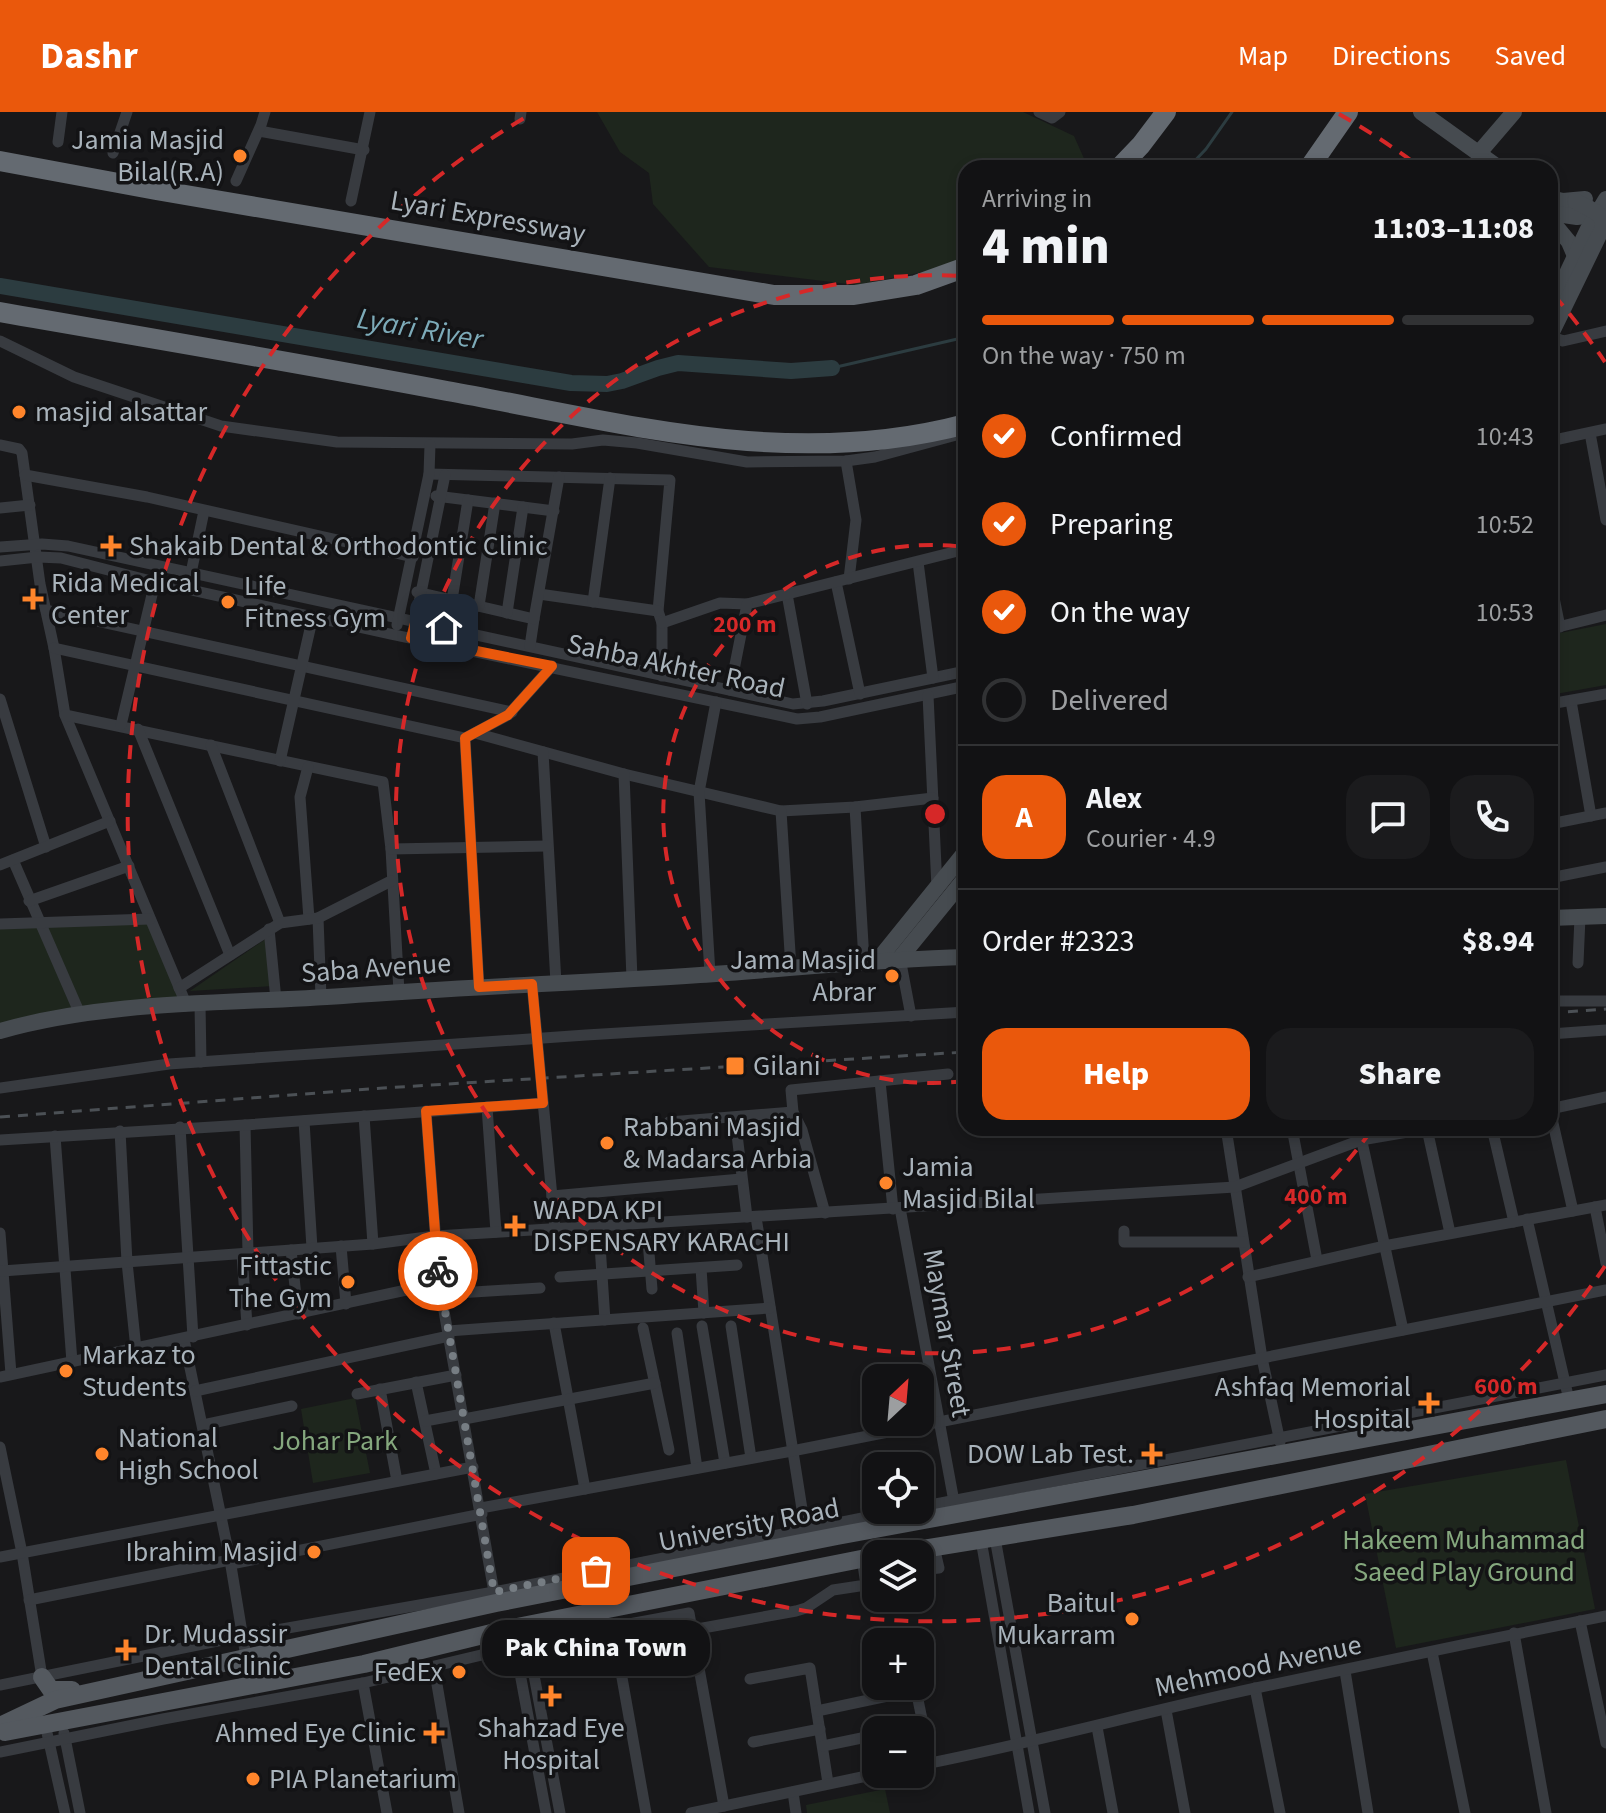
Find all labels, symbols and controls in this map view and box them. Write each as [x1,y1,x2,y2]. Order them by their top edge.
text: Dashr [40,29,138,83]
text: Map [1238,36,1288,76]
text: Directions [1332,36,1451,76]
text: Saved [1495,36,1566,76]
place label: Jamia Masjid Bilal(R.A) [71,120,224,192]
marker: Jamia Masjid Bilal(R.A) [231,147,249,165]
street label: Lyari Expressway [387,180,589,254]
text: Arriving in [982,180,1092,217]
text: 11:03–11:08 [1373,207,1534,250]
text: 4 min [982,210,1110,284]
water label: Lyari River [354,297,488,361]
text: On the way · 750 m [982,337,1186,374]
place label: masjid alsattar [35,392,208,432]
marker: masjid alsattar [10,403,28,421]
icon: check [982,414,1026,458]
text: Confirmed [1050,415,1183,458]
text: 10:43 [1476,418,1534,455]
icon: check [982,502,1026,546]
text: Preparing [1050,503,1173,546]
text: 10:52 [1476,506,1534,543]
place label: Shakaib Dental & Orthodontic Clinic [129,526,548,566]
marker: Shakaib Dental & Orthodontic Clinic [100,535,122,557]
place label: Rida Medical Center [51,563,200,635]
place label: Life Fitness Gym [244,566,386,638]
marker: Rida Medical Center [22,588,44,610]
icon: check [982,590,1026,634]
text: On the way [1050,591,1190,634]
marker: Life Fitness Gym [219,593,237,611]
pin [410,594,478,662]
text: 10:53 [1476,594,1534,631]
icon: home [422,606,466,650]
text: 200 m [713,607,777,642]
street label: Sahba Akhter Road [563,623,789,709]
text: Delivered [1050,679,1169,722]
button: chat [1346,775,1430,859]
button: phone [1450,775,1534,859]
text: Alex [1086,777,1142,820]
text: A [1015,796,1033,839]
centre of rings [921,800,949,828]
text: Courier · 4.9 [1086,820,1216,857]
text: Order #2323 [982,920,1135,963]
text: $8.94 [1462,920,1534,963]
place label: Jama Masjid Abrar [730,940,876,1012]
street label: Saba Avenue [300,943,452,993]
marker: Jama Masjid Abrar [883,967,901,985]
button: Help [982,1028,1250,1120]
button: Share [1266,1028,1534,1120]
place label: Gilani [753,1046,821,1086]
marker: Gilani [724,1055,746,1077]
place label: Rabbani Masjid & Madarsa Arbia [623,1107,812,1179]
marker: Rabbani Masjid & Madarsa Arbia [598,1134,616,1152]
place label: Jamia Masjid Bilal [902,1147,1035,1219]
marker: Jamia Masjid Bilal [877,1174,895,1192]
text: 400 m [1284,1179,1348,1214]
place label: WAPDA KPI DISPENSARY KARACHI [533,1190,790,1262]
marker: WAPDA KPI DISPENSARY KARACHI [504,1215,526,1237]
courier [398,1231,478,1311]
place label: Fittastic The Gym [229,1246,332,1318]
street label: Maymar Street [913,1246,982,1421]
icon: bike [416,1249,460,1293]
marker: Fittastic The Gym [339,1273,357,1291]
place label: Markaz to Students [82,1335,196,1407]
marker: Markaz to Students [57,1362,75,1380]
north arrow [862,1364,934,1436]
map controls [862,1364,934,1788]
place label: Ashfaq Memorial Hospital [1215,1367,1411,1439]
text: 600 m [1474,1369,1538,1404]
marker: Ashfaq Memorial Hospital [1418,1392,1440,1414]
place label: National High School [118,1418,259,1490]
park label: Johar Park [272,1421,398,1461]
place label: DOW Lab Test. [967,1434,1134,1474]
marker: DOW Lab Test. [1141,1443,1163,1465]
marker: National High School [93,1445,111,1463]
button: locate [862,1452,934,1524]
street label: University Road [655,1488,843,1562]
park label: Hakeem Muhammad Saeed Play Ground [1342,1520,1586,1592]
place label: Ibrahim Masjid [126,1532,298,1572]
pin [562,1537,630,1605]
button: layers [862,1540,934,1612]
marker: Ibrahim Masjid [305,1543,323,1561]
icon: bag [574,1549,618,1593]
place label: Baitul Mukarram [997,1583,1116,1655]
marker: Baitul Mukarram [1123,1610,1141,1628]
place label: Dr. Mudassir Dental Clinic [144,1614,291,1686]
callout: Pak China Town [482,1619,710,1675]
street label: Mehmood Avenue [1151,1625,1365,1707]
button: + [862,1628,934,1700]
text: Pak China Town [505,1629,687,1666]
marker: Dr. Mudassir Dental Clinic [115,1639,137,1661]
place label: FedEx [374,1652,443,1692]
marker: FedEx [450,1663,468,1681]
marker: Shahzad Eye Hospital [540,1685,562,1707]
place label: Shahzad Eye Hospital [477,1708,625,1780]
place label: Ahmed Eye Clinic [215,1713,416,1753]
button: − [862,1716,934,1788]
marker: Ahmed Eye Clinic [423,1722,445,1744]
place label: PIA Planetarium [269,1759,457,1799]
marker: PIA Planetarium [244,1770,262,1788]

